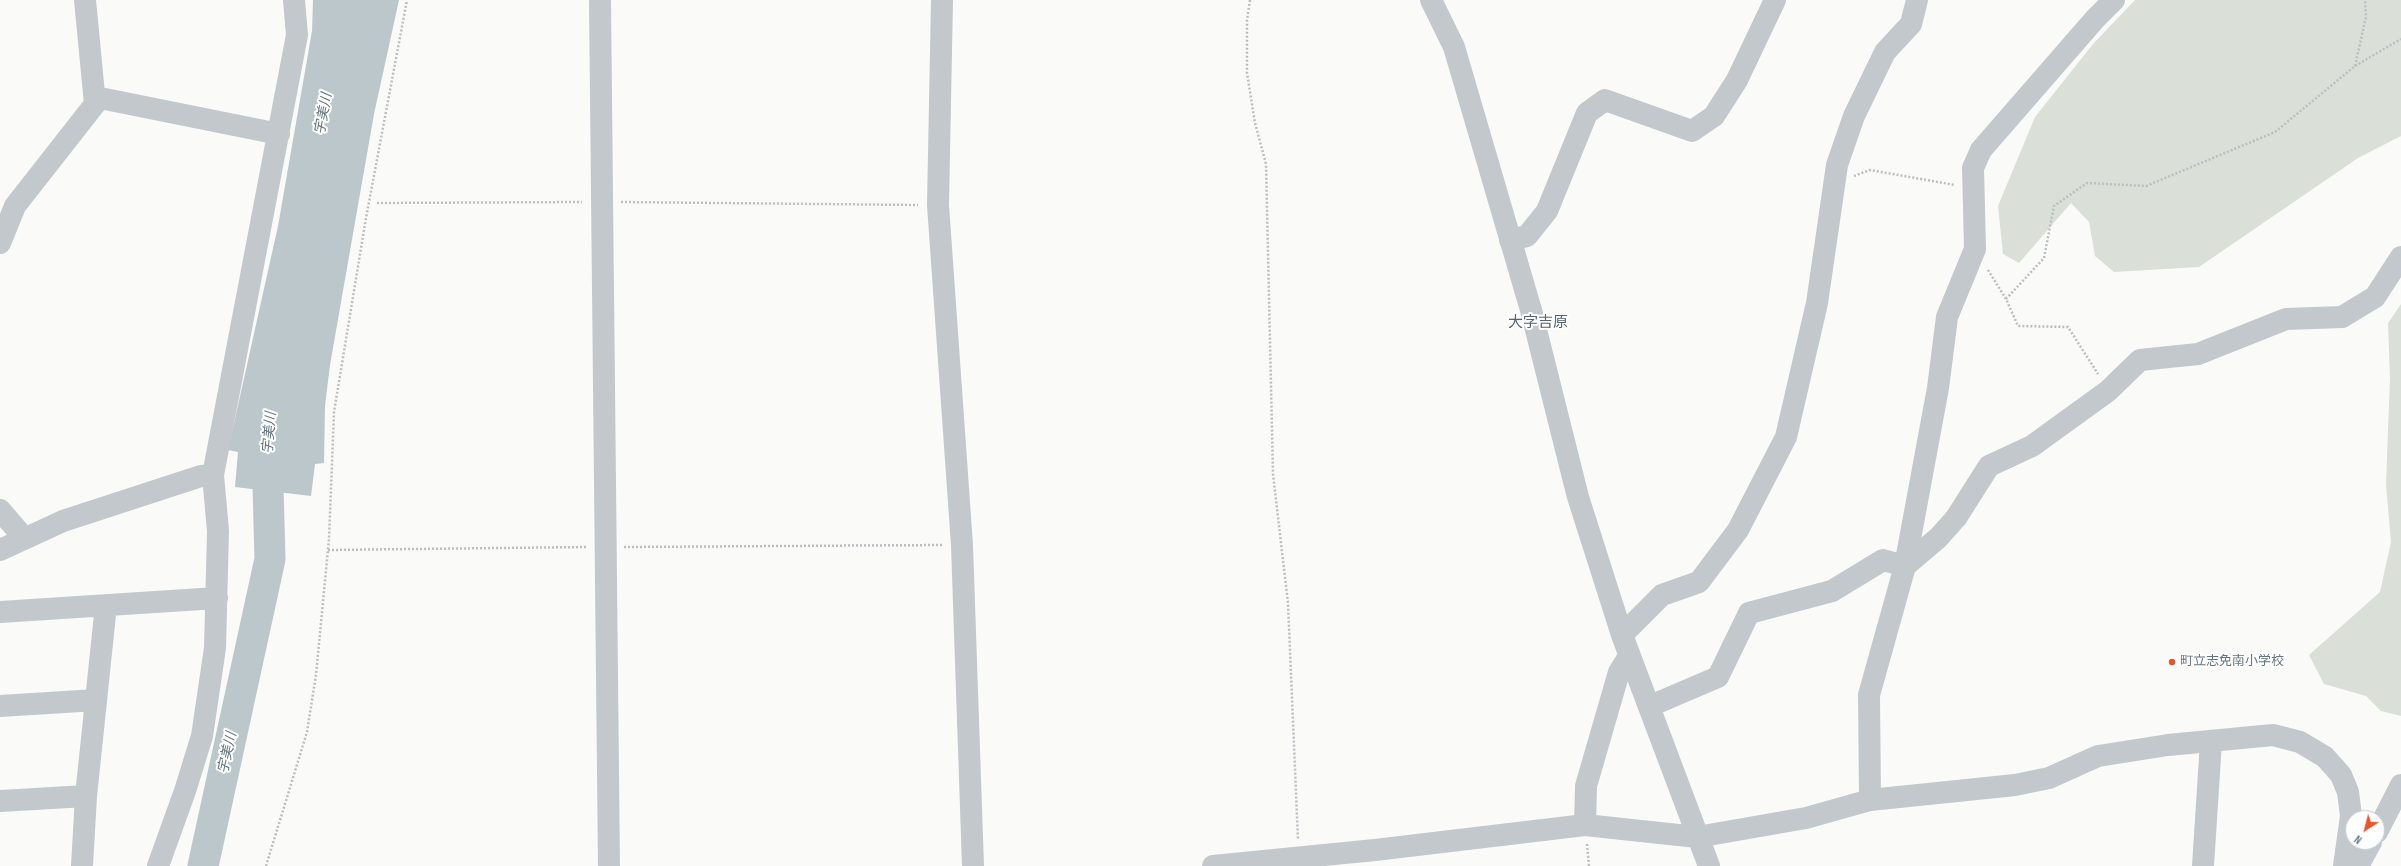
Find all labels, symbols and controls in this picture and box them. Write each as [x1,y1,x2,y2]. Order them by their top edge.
water label: 宇美川 [312,92,336,136]
district label: 大字吉原 [1508,314,1568,332]
water label: 宇美川 [260,411,280,455]
place label: 町立志免南小学校 [2180,654,2284,670]
marker: 町立志免南小学校 [2167,657,2177,667]
water label: 宇美川 [215,731,241,775]
north arrow [2345,810,2385,850]
text: N [2352,832,2364,846]

